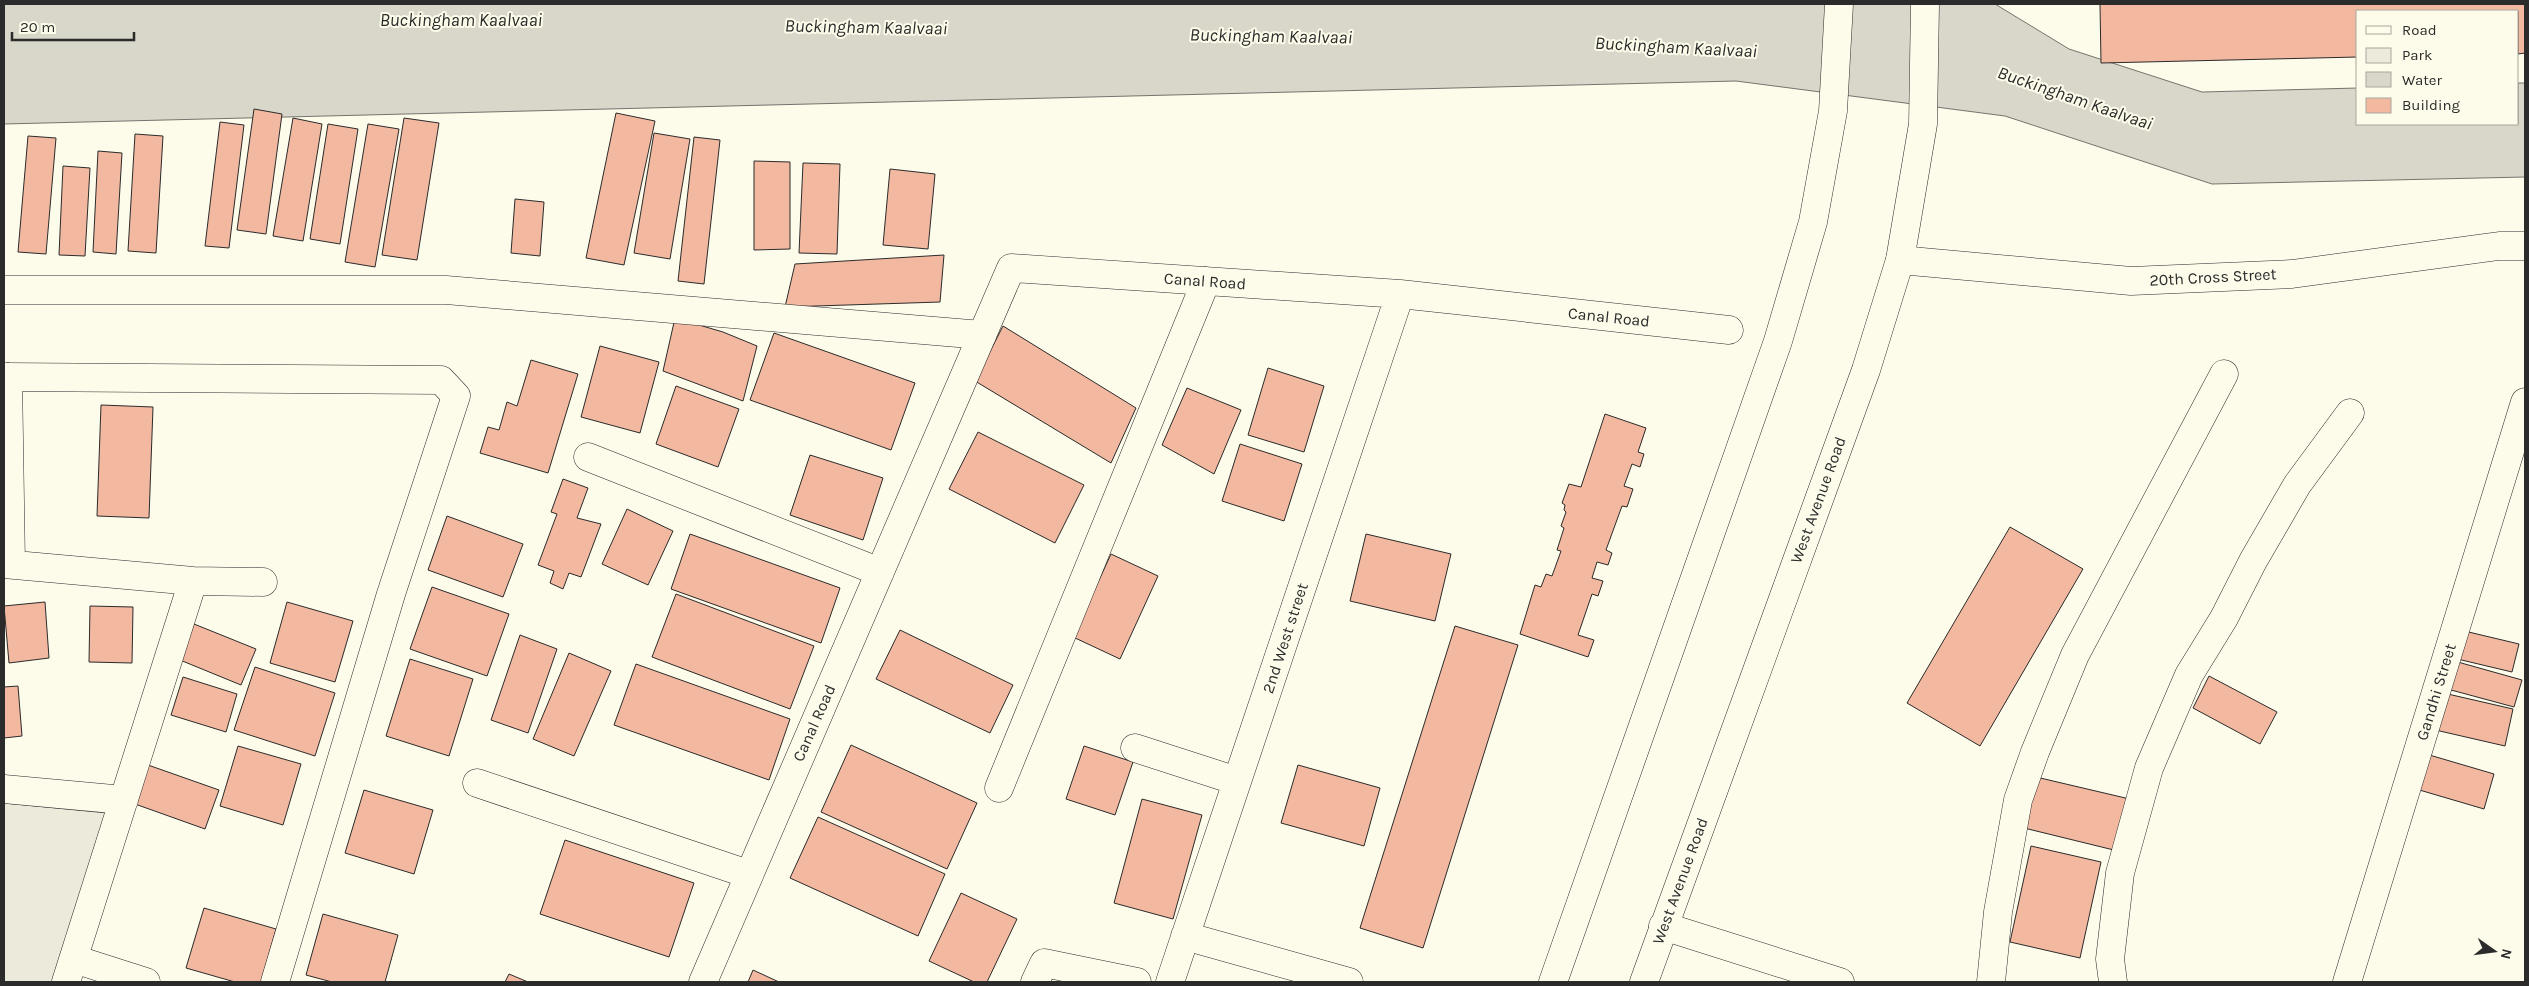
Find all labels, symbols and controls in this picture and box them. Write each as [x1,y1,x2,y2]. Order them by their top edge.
water label: Buckingham Kaalvaai [380,9,542,31]
scale bar [12,10,135,42]
legend [2356,10,2519,125]
water label: Buckingham Kaalvaai [784,15,948,39]
text: 20 m [20,18,55,36]
text: Road [2402,21,2437,39]
water label: Buckingham Kaalvaai [1189,24,1353,48]
water label: Buckingham Kaalvaai [1594,32,1758,62]
text: Park [2402,46,2432,64]
water label: Buckingham Kaalvaai [1995,61,2156,135]
text: Water [2402,71,2443,89]
text: Building [2402,96,2460,114]
street label: 20th Cross Street [2149,264,2277,290]
street label: Canal Road [1163,269,1247,293]
street label: Canal Road [1567,303,1651,331]
street label: West Avenue Road [1786,434,1850,566]
street label: 2nd West street [1258,580,1312,696]
street label: Gandhi Street [2412,641,2460,743]
street label: Canal Road [789,682,839,764]
street label: West Avenue Road [1648,815,1712,947]
north arrow [2469,926,2519,976]
text: N [2497,947,2516,961]

